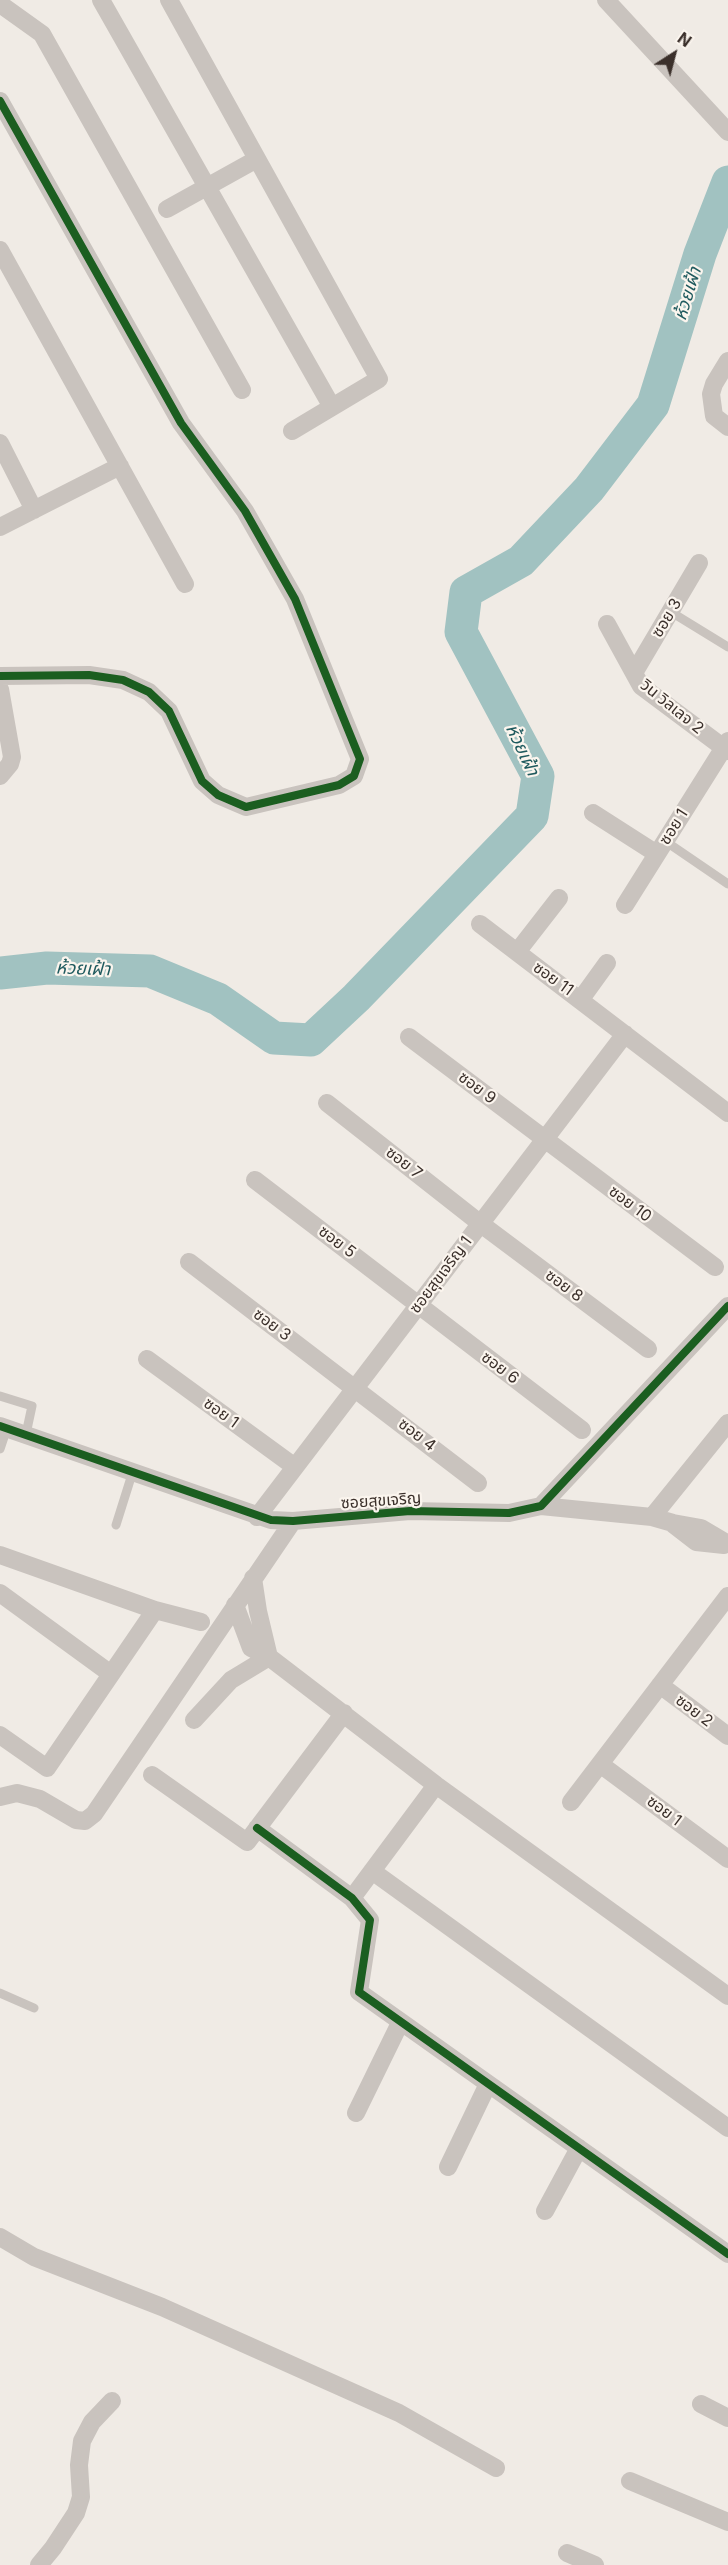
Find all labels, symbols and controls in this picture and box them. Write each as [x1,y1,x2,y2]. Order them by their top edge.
north arrow [644,24,704,84]
text: N [674,28,695,51]
water label: ห้วยเฝ้า [670,265,706,323]
street label: ซอย 3 [648,595,686,641]
street label: วิน วิลเลจ 2 [637,676,707,738]
water label: ห้วยเฝ้า [501,721,543,779]
street label: ซอย 1 [656,806,692,848]
water label: ห้วยเฝ้า [55,957,111,981]
street label: ซอย 11 [529,958,577,1000]
street label: ซอย 9 [454,1068,500,1108]
street label: ซอย 7 [382,1143,426,1183]
street label: ซอย 10 [605,1182,655,1226]
street label: ซอย 5 [315,1222,359,1262]
street label: ซอยสุขเจริญ 1 [406,1233,476,1317]
street label: ซอย 8 [541,1266,587,1306]
street label: ซอย 3 [249,1305,295,1345]
street label: ซอย 6 [477,1348,523,1388]
street label: ซอย 1 [200,1394,242,1432]
street label: ซอย 4 [394,1414,440,1456]
street label: ซอยสุขเจริญ [340,1489,422,1513]
street label: ซอย 2 [672,1691,716,1731]
street label: ซอย 1 [643,1792,685,1830]

